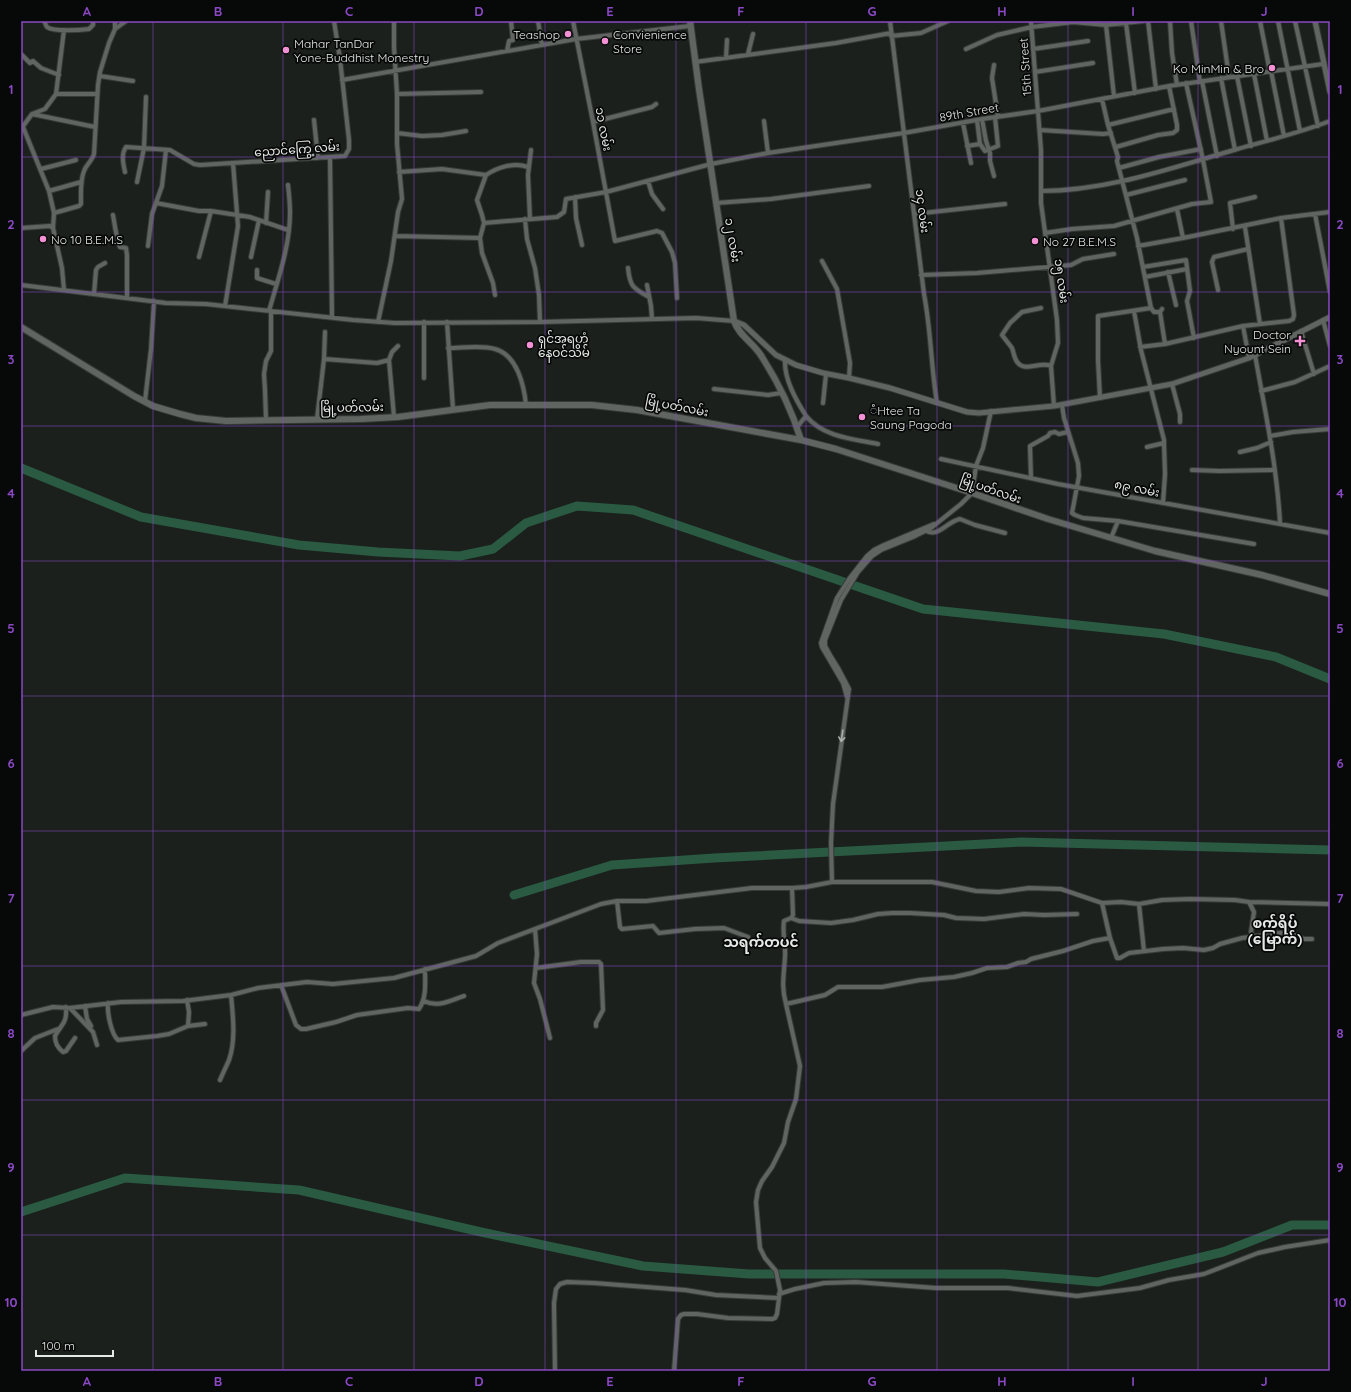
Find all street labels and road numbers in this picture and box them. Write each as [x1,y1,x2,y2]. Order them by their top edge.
street label: 15th Street [1015,38,1035,96]
street label: 89th Street [938,99,1000,125]
street label: ၁၁ လမ်း [592,106,617,152]
street label: ညောင်ကြွေ့လမ်း [254,138,341,162]
street label: ၁၄ လမ်း [910,188,934,234]
street label: ၁၂ လမ်း [719,217,745,264]
street label: ၁၅ လမ်း [1048,258,1074,305]
street label: မြို့ပတ်လမ်း [644,392,710,422]
street label: မြို့ပတ်လမ်း [320,398,384,418]
street label: မြို့ပတ်လမ်း [957,471,1024,509]
street label: ၈၉ လမ်း [1113,475,1161,503]

